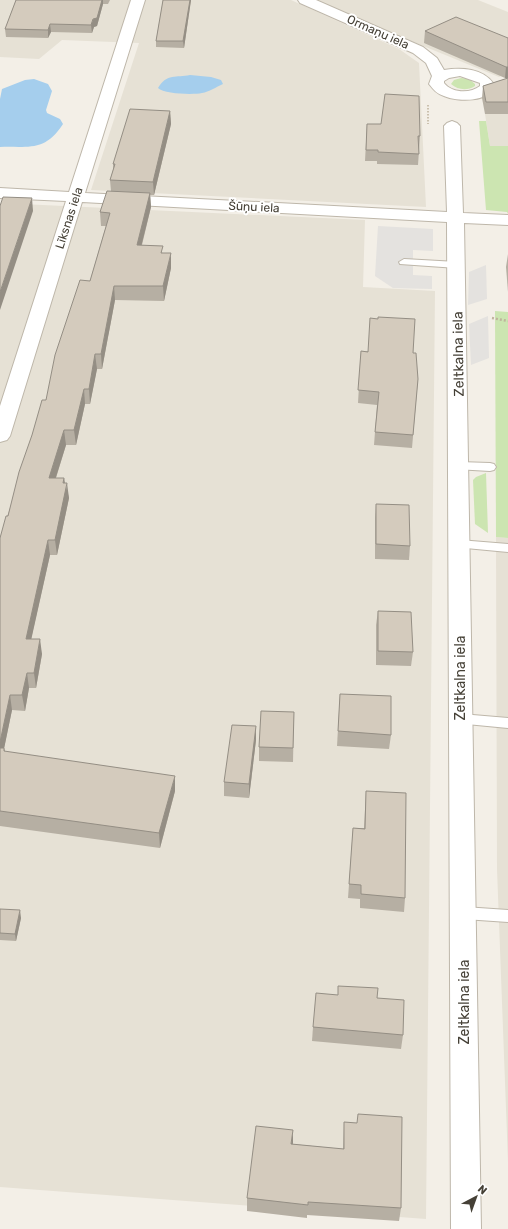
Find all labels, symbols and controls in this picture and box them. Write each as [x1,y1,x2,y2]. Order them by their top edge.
street label: Ormaņu iela [345,12,411,52]
street label: Līksnas iela [52,185,86,251]
street label: Šūņu iela [228,199,280,215]
street label: Zeltkalna iela [449,311,468,397]
street label: Zeltkalna iela [452,635,469,721]
street label: Zeltkalna iela [456,959,473,1045]
north arrow [456,1177,496,1217]
text: N [475,1182,490,1197]

